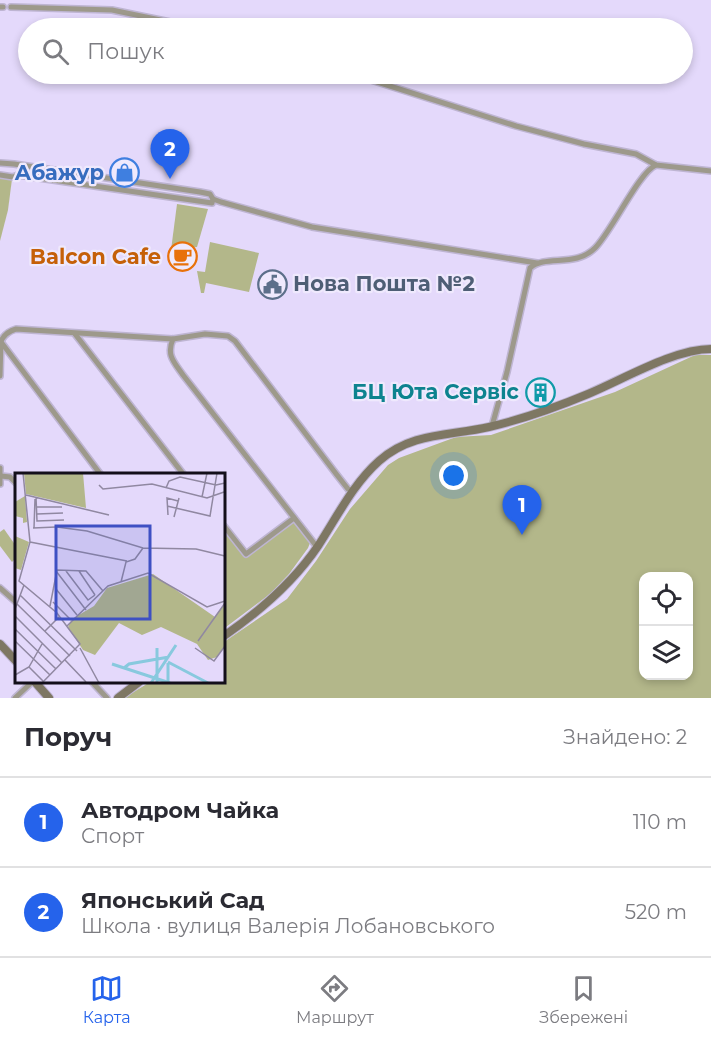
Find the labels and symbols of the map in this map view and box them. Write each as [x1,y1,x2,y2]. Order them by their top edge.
pin: 2 [150,130,190,179]
shop icon: Абажур [109,157,141,189]
place label: Абажур [15,160,104,185]
cafe icon: Balcon Cafe [166,241,198,273]
place label: Balcon Cafe [30,244,161,269]
public building icon: Нова Пошта №2 [256,268,288,300]
place label: Нова Пошта №2 [293,271,475,296]
building icon: БЦ Юта Сервіс [524,376,556,408]
place label: БЦ Юта Сервіс [352,379,520,404]
your location [439,461,468,490]
inset map [15,473,225,683]
pin: 1 [502,486,542,535]

